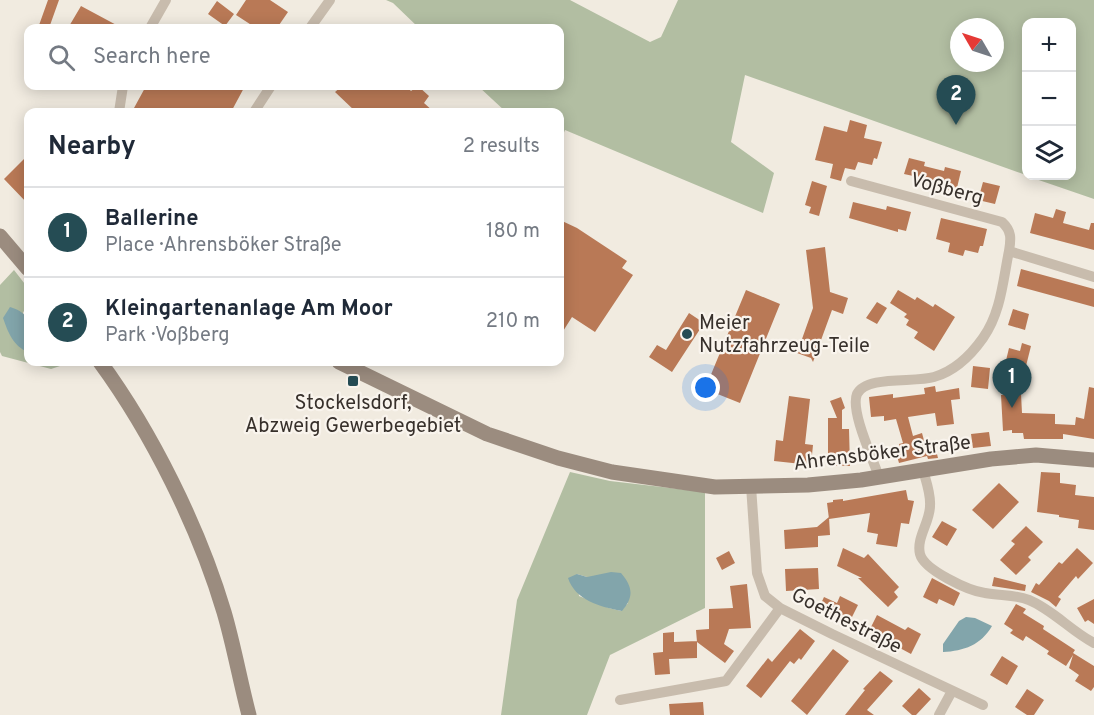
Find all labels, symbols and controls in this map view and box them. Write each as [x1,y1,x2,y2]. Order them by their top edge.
north arrow [950,18,1004,72]
map controls [1022,18,1076,180]
button: + [1022,18,1076,72]
search box [24,24,564,90]
icon: search [45,41,78,74]
text: Search here [93,44,211,71]
button: − [1022,72,1076,126]
pin: 2 [936,76,976,125]
button: layers [1022,126,1076,180]
text: Nearby [48,131,136,164]
text: 2 results [463,134,540,160]
street label: Voßberg [907,168,986,212]
text: Ballerine [105,206,198,233]
text: 1 [64,219,72,245]
text: 180 m [486,219,540,245]
text: Place · Ahrensböker Straße [105,233,342,259]
text: Kleingartenanlage Am Moor [105,296,393,323]
text: 2 [61,309,74,335]
text: 210 m [486,309,540,335]
place label: Meier Nutzfahrzeug-Teile [699,311,870,360]
text: Park · Voßberg [105,323,229,349]
marker: Meier Nutzfahrzeug-Teile [680,327,694,341]
pin: 1 [992,358,1032,408]
your location [691,373,720,402]
marker: Stockelsdorf, Abzweig Gewerbegebiet [346,374,360,388]
place label: Stockelsdorf, Abzweig Gewerbegebiet [245,391,461,440]
street label: Ahrensböker Straße [792,430,972,478]
street label: Goethestraße [786,583,906,661]

